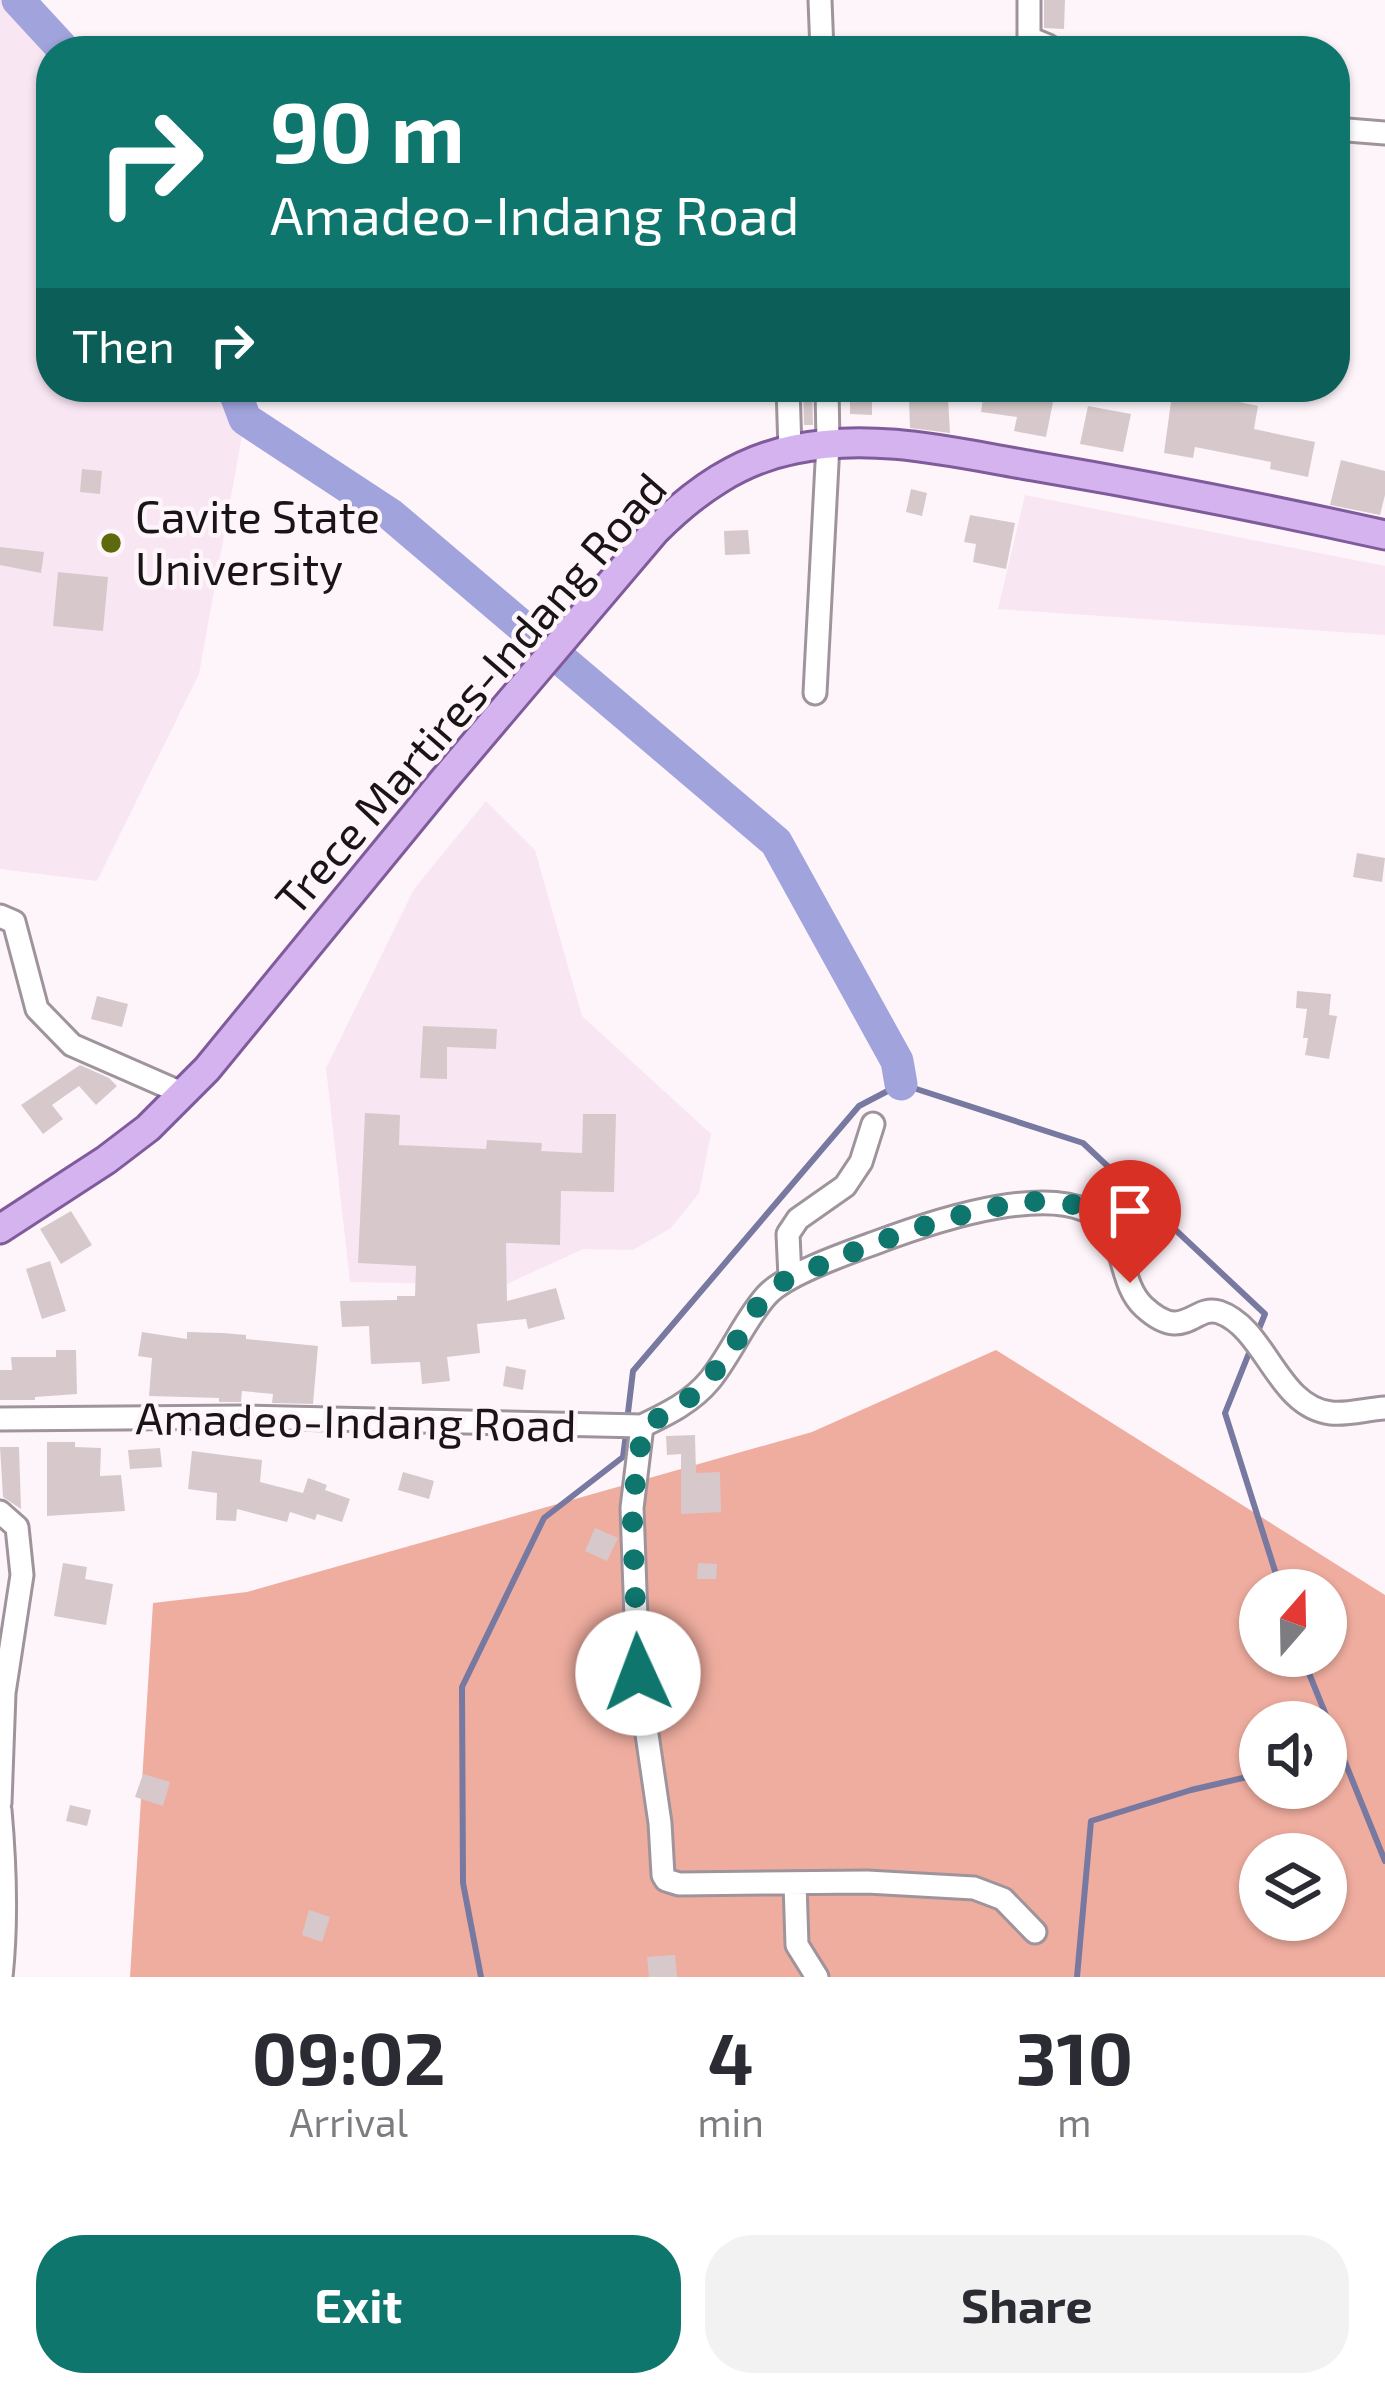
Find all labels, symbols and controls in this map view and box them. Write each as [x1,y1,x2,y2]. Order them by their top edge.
text: 90 m [270,79,465,180]
icon: right [72,84,228,240]
text: Amadeo-Indang Road [270,181,799,246]
icon: right [199,312,265,378]
text: Then [72,318,175,372]
street label: Trece Martires-Indang Road [263,461,676,925]
place label: Cavite State University [135,488,380,594]
marker: Cavite State University [98,530,124,556]
pin [1079,1160,1181,1283]
icon: arrive [1097,1178,1163,1244]
street label: Amadeo-Indang Road [135,1389,577,1451]
north arrow [1239,1569,1347,1677]
map controls [1239,1569,1347,1941]
position arrow [575,1610,701,1736]
button: sound [1239,1701,1347,1809]
button: layers [1239,1833,1347,1941]
text: 09:02 [252,2013,446,2099]
text: 4 [708,2013,754,2099]
text: 310 [1016,2013,1133,2099]
text: Arrival [289,2098,408,2145]
text: min [697,2098,764,2145]
text: m [1057,2098,1092,2145]
button: Exit [36,2235,681,2373]
button: Share [705,2235,1349,2373]

